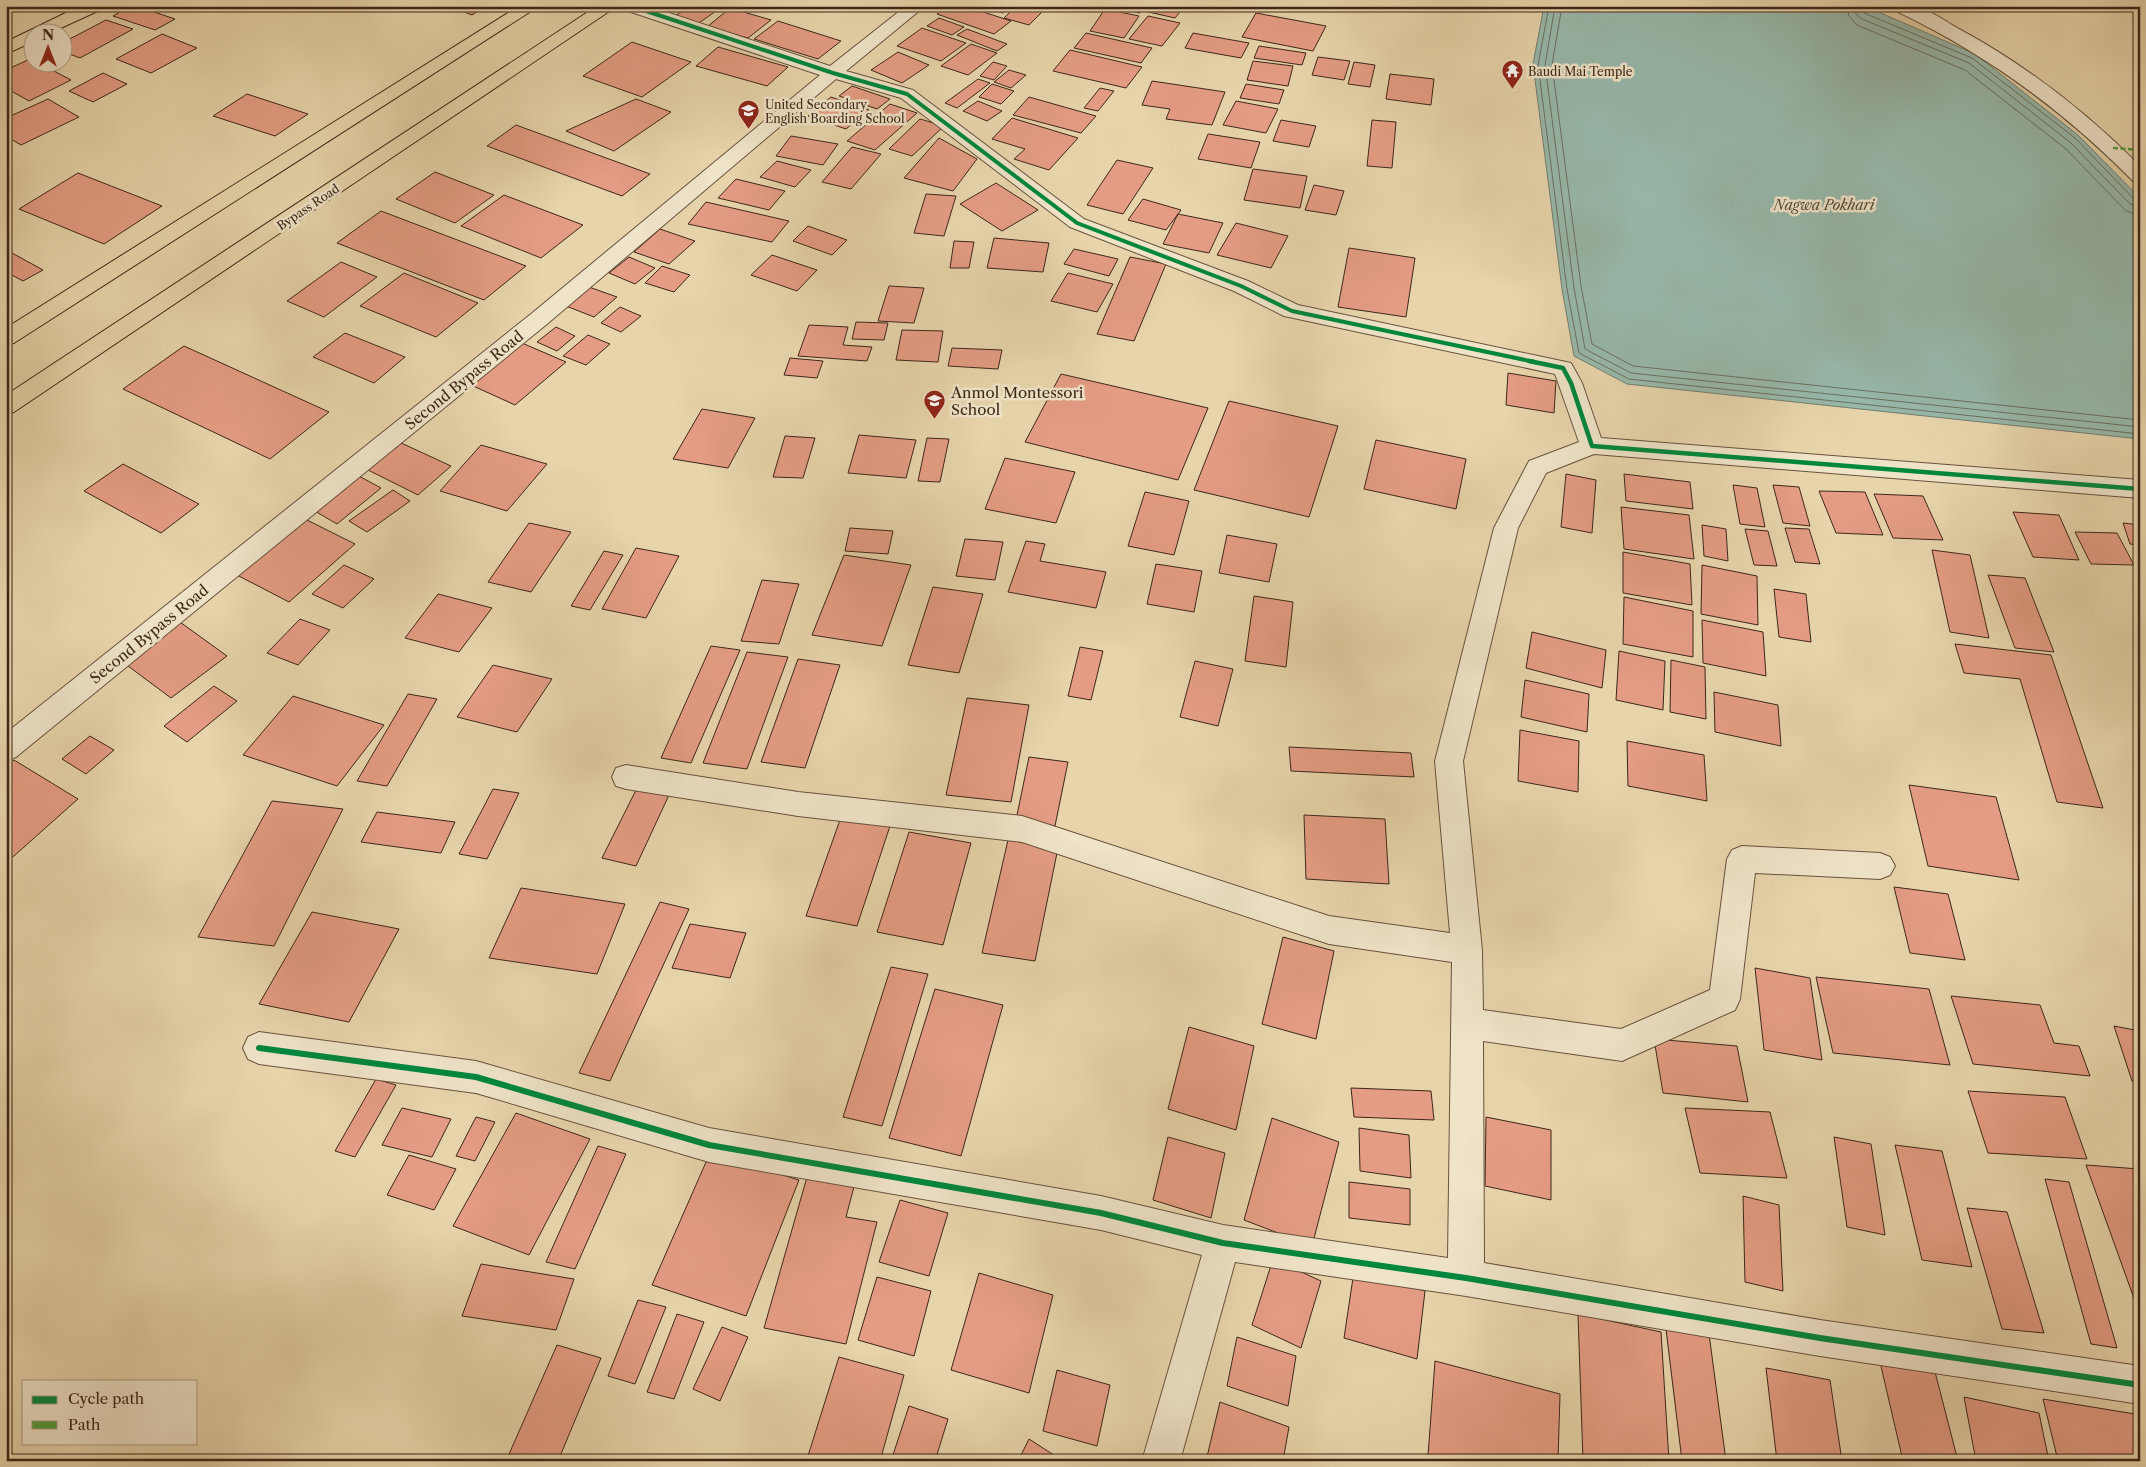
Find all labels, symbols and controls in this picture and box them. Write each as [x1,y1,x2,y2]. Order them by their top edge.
north arrow [22,22,72,72]
text: N [42,26,54,44]
temple icon: Baudi Mai Temple [1500,59,1524,90]
place label: Baudi Mai Temple [1528,64,1633,79]
place label: United Secondary English Boarding School [765,97,905,126]
school or university icon: United Secondary English Boarding School [737,99,761,130]
street label: Bypass Road [274,180,343,233]
water label: Nagwa Pokhari [1773,196,1876,214]
street label: Second Bypass Road [401,326,527,434]
place label: Anmol Montessori School [950,383,1084,419]
school or university icon: Anmol Montessori School [923,389,947,420]
street label: Second Bypass Road [86,580,212,688]
legend [22,1380,198,1444]
text: Cycle path [68,1389,145,1408]
text: Path [68,1415,101,1434]

